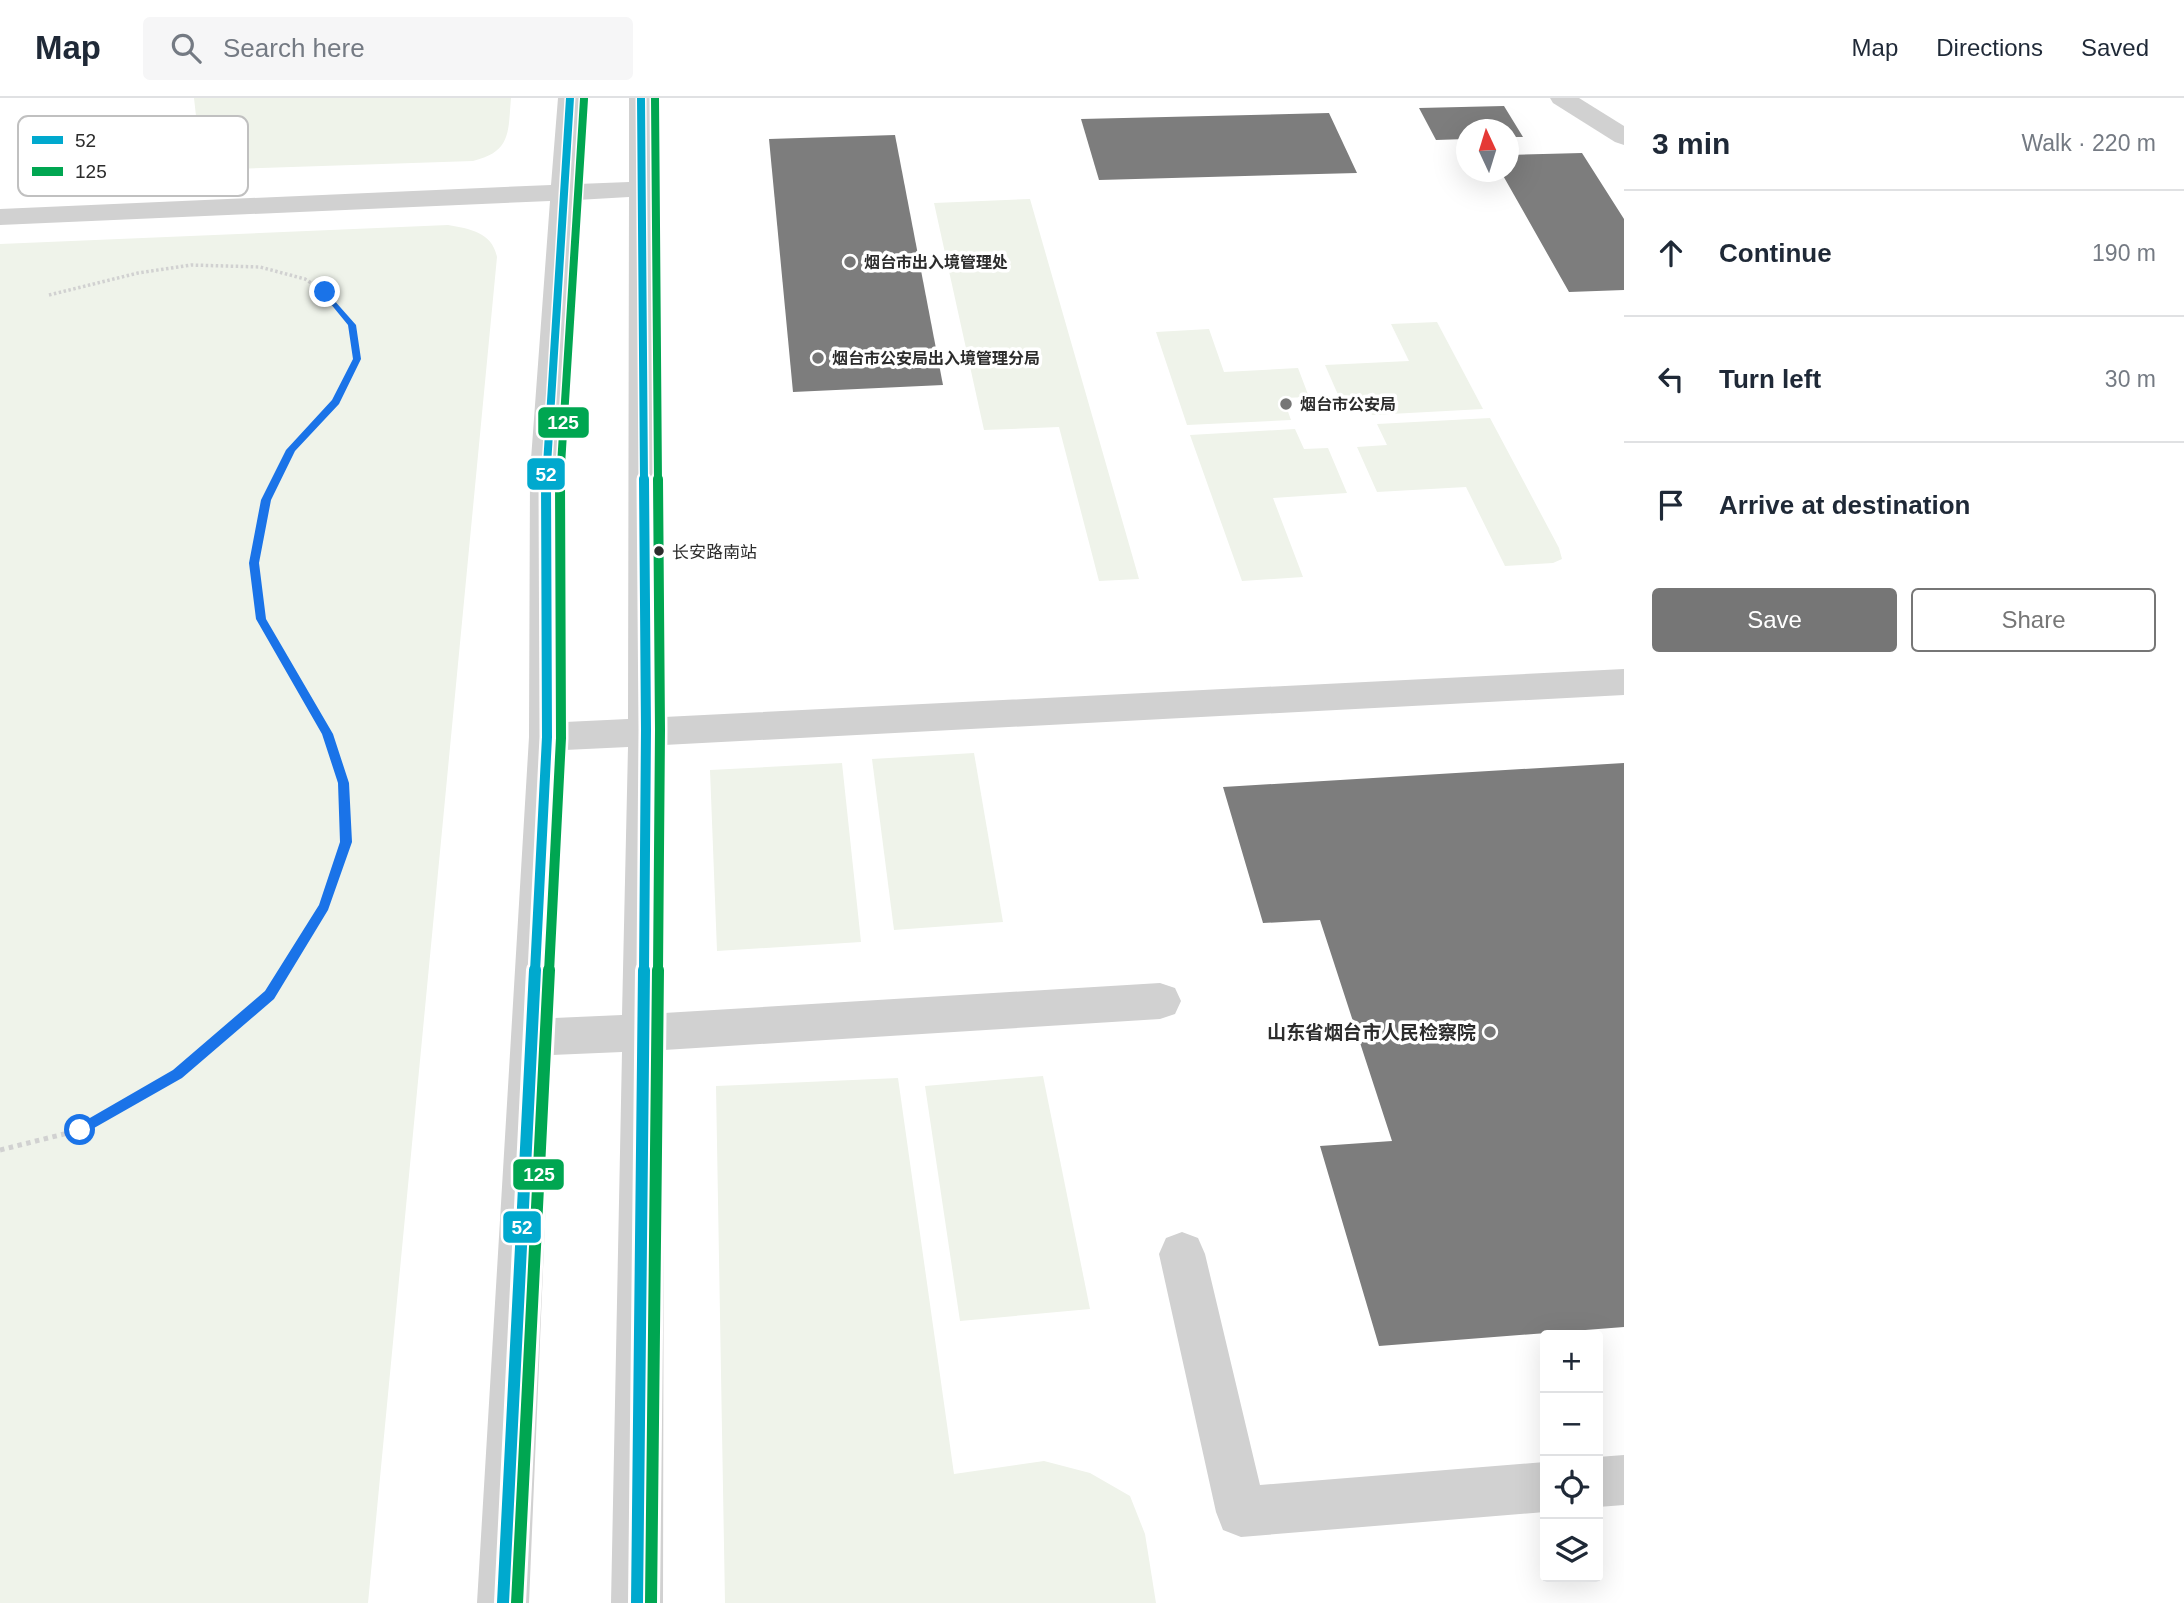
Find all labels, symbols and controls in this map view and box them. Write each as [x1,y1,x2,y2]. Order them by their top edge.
search box [143,17,633,80]
text: Map [35,29,101,66]
icon: search [167,29,205,67]
text: Search here [223,33,365,63]
text: Map [1852,34,1898,61]
text: Directions [1936,34,2043,61]
text: Saved [2081,34,2149,61]
legend [18,116,248,196]
north arrow [1456,119,1519,182]
text: 3 min [1652,127,1730,160]
text: 52 [75,130,96,151]
text: Walk · 220 m [2021,130,2156,156]
text: 125 [75,161,107,182]
icon: ahead [1652,234,1690,272]
text: Continue [1719,238,1832,268]
text: 190 m [2092,240,2156,266]
place label: 烟台市出入境管理处 [864,253,1008,271]
marker: 烟台市出入境管理处 [842,254,858,270]
route end [309,276,340,307]
place label: 烟台市公安局出入境管理分局 [832,349,1040,367]
marker: 烟台市公安局出入境管理分局 [810,350,826,366]
icon: left [1652,360,1690,398]
text: Turn left [1719,364,1821,394]
text: 30 m [2105,366,2156,392]
marker: 烟台市公安局 [1278,396,1294,412]
place label: 烟台市公安局 [1300,396,1396,413]
line badge: 125 [537,406,590,439]
text: 125 [547,412,579,433]
line badge: 52 [526,457,566,491]
text: 52 [535,464,557,485]
icon: arrive [1652,486,1690,524]
text: Arrive at destination [1719,490,1970,520]
place label: 长安路南站 [672,543,757,562]
marker: 长安路南站 [652,544,666,558]
button: Save [1652,588,1897,652]
button: Share [1911,588,2156,652]
place label: 山东省烟台市人民检察院 [1267,1022,1476,1043]
marker: 山东省烟台市人民检察院 [1482,1024,1498,1040]
route start [64,1114,95,1145]
line badge: 125 [512,1158,565,1191]
text: 125 [523,1164,555,1185]
line badge: 52 [502,1210,542,1244]
text: 52 [511,1217,533,1238]
map controls [1540,1330,1603,1582]
button: + [1540,1330,1603,1393]
button: − [1540,1393,1603,1456]
button: locate [1540,1456,1603,1519]
button: layers [1540,1519,1603,1582]

